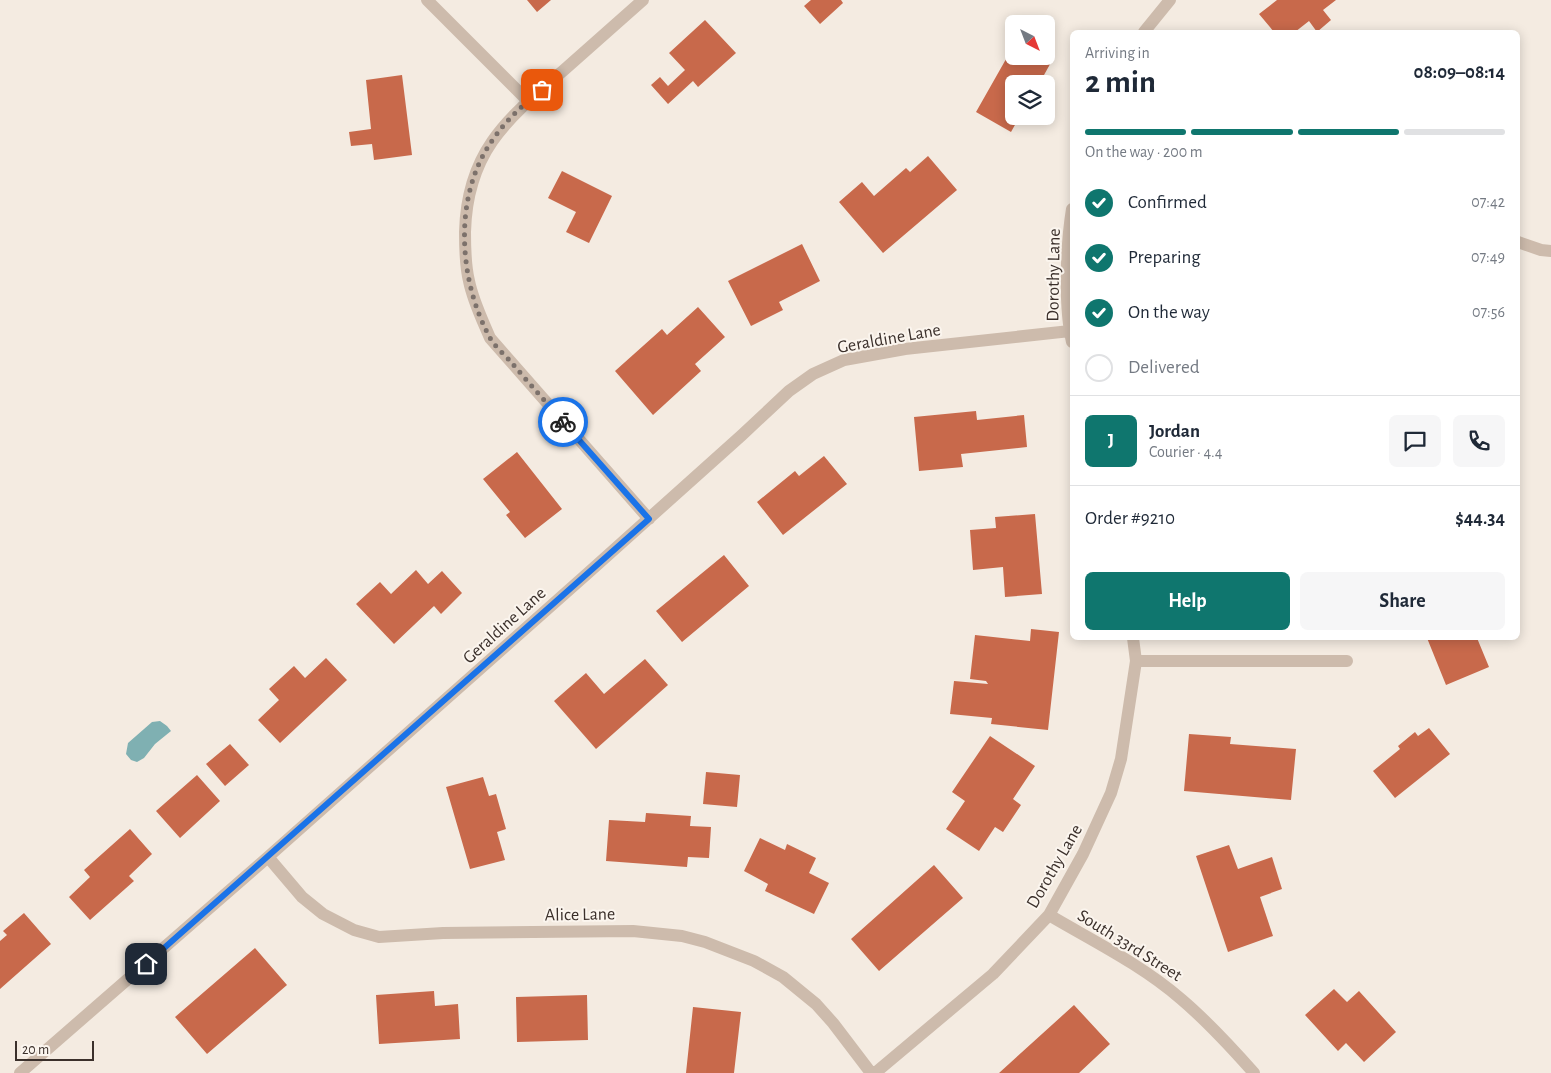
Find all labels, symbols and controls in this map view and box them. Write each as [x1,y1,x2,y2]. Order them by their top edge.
north arrow [1005,15,1055,65]
map controls [1005,15,1055,125]
text: Arriving in [1085,45,1150,61]
text: 08:09–08:14 [1414,63,1505,82]
text: 2 min [1085,66,1156,98]
pin [521,69,563,111]
button: layers [1005,75,1055,125]
icon: bag [528,76,556,104]
text: On the way · 200 m [1085,144,1203,160]
icon: check [1085,189,1113,217]
text: Confirmed [1128,193,1207,212]
text: 07:42 [1471,194,1505,210]
street label: Dorothy Lane [1044,228,1064,322]
icon: check [1085,244,1113,272]
text: Preparing [1128,248,1201,267]
text: 07:49 [1471,249,1505,265]
icon: check [1085,299,1113,327]
text: On the way [1128,303,1210,322]
text: 07:56 [1472,304,1505,320]
street label: Geraldine Lane [836,321,942,357]
text: Delivered [1128,358,1200,377]
courier [538,397,588,447]
icon: bike [549,408,577,436]
button: chat [1389,415,1441,467]
button: phone [1453,415,1505,467]
text: Jordan [1149,422,1200,441]
text: J [1108,431,1114,450]
text: Courier · 4.4 [1149,444,1222,460]
text: Order #9210 [1085,509,1175,528]
text: $44.34 [1455,509,1505,528]
button: Help [1085,572,1290,630]
button: Share [1300,572,1505,630]
street label: Geraldine Lane [460,584,550,667]
street label: Dorothy Lane [1024,821,1086,912]
street label: Alice Lane [545,905,615,925]
street label: South 33rd Street [1074,907,1185,985]
pin [125,943,167,985]
icon: home [132,950,160,978]
scale bar [15,1038,94,1061]
text: 20 m [22,1043,49,1057]

